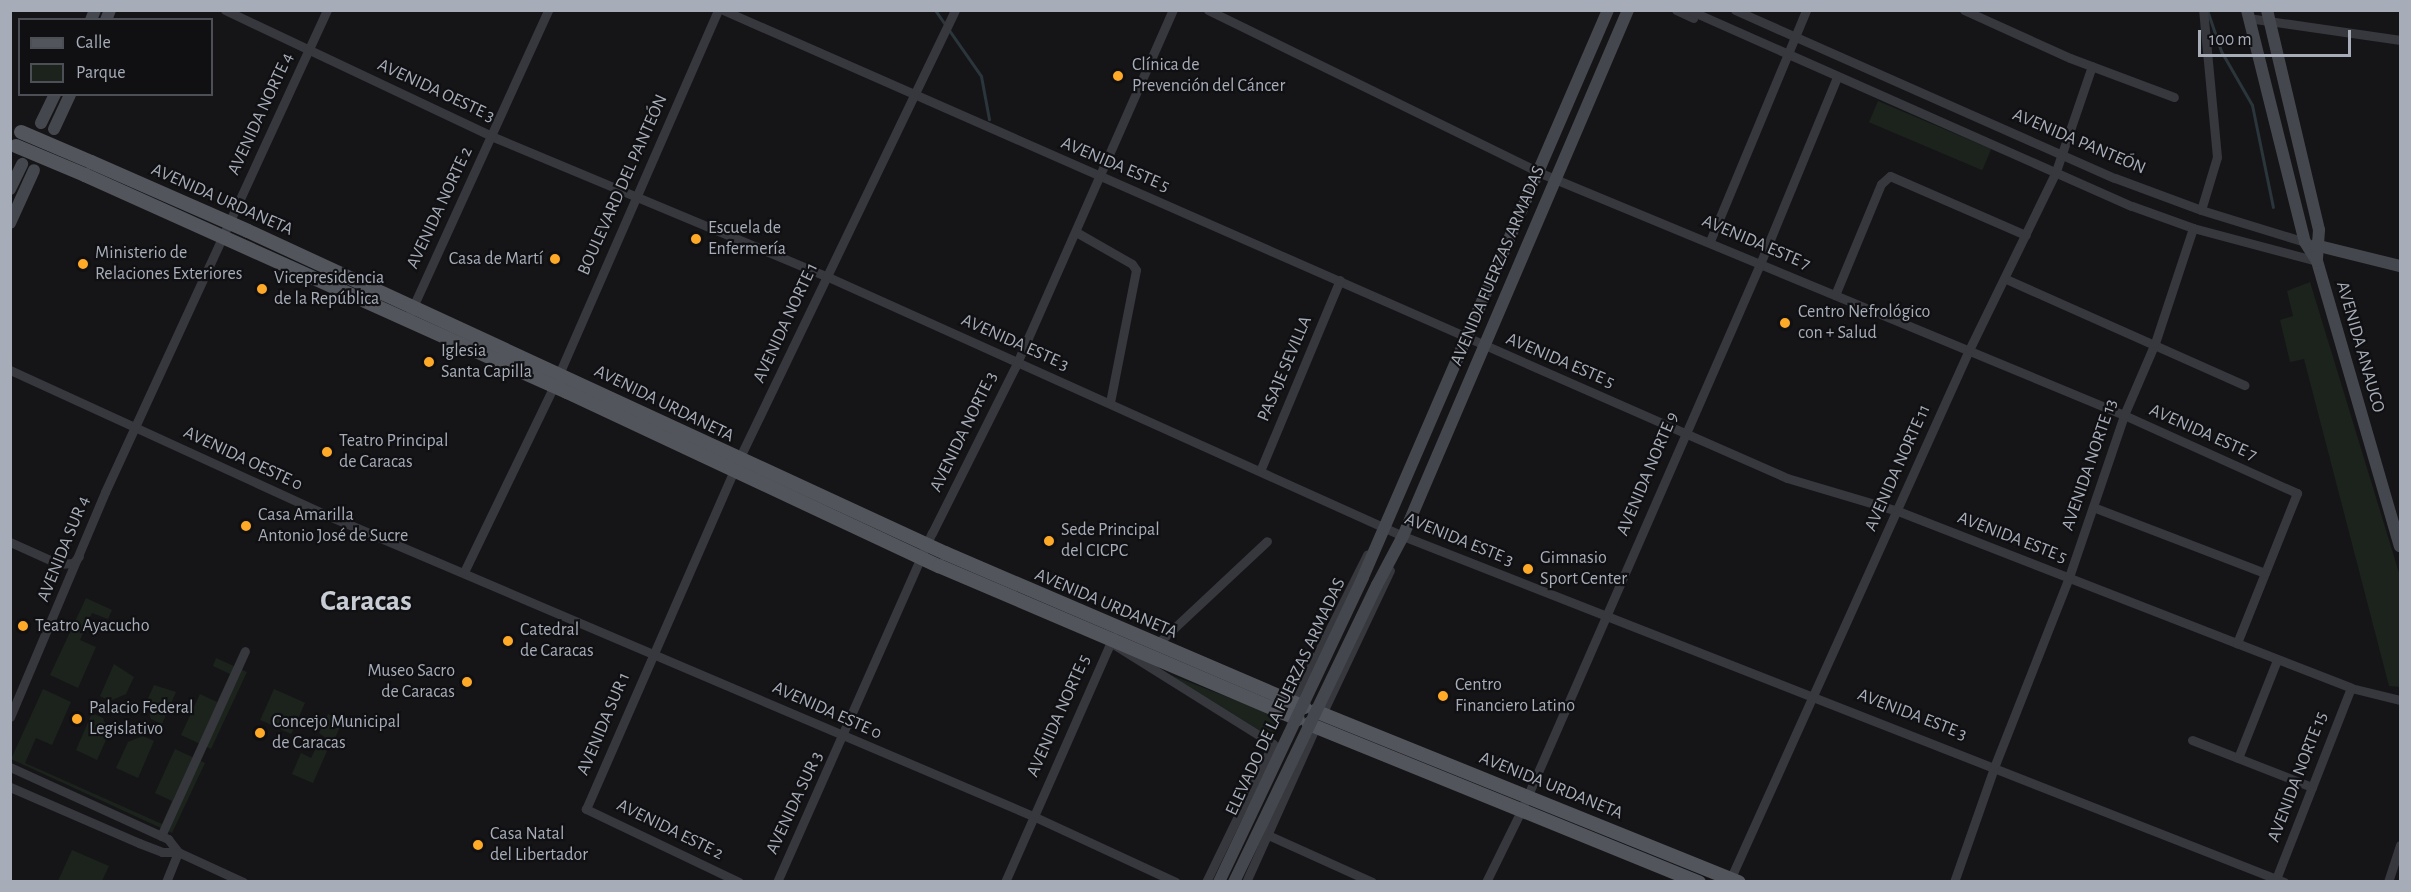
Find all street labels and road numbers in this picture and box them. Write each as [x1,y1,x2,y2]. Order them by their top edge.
street label: AVENIDA NORTE 4 [223,49,299,179]
street label: AVENIDA OESTE 3 [374,54,498,128]
street label: BOULEVARD DEL PANTEÓN [573,91,673,279]
street label: AVENIDA PANTEÓN [2009,104,2149,180]
street label: AVENIDA ESTE 5 [1058,132,1172,198]
street label: AVENIDA NORTE 2 [402,144,478,272]
street label: AVENIDA URDANETA [148,159,296,241]
street label: AVENIDA FUERZAS ARMADAS [1446,163,1550,369]
street label: AVENIDA ESTE 7 [1699,210,1813,276]
street label: AVENIDA NORTE 1 [749,259,823,387]
street label: AVENIDA ANAUCO [2331,279,2389,415]
street label: AVENIDA ESTE 3 [958,310,1072,376]
street label: PASAJE SEVILLA [1253,313,1317,425]
street label: AVENIDA ESTE 5 [1503,328,1617,394]
street label: AVENIDA URDANETA [591,361,737,447]
street label: AVENIDA NORTE 3 [926,368,1002,496]
street label: AVENIDA NORTE 13 [2057,396,2123,534]
street label: AVENIDA ESTE 7 [2146,400,2260,466]
street label: AVENIDA NORTE 11 [1860,401,1936,535]
street label: AVENIDA NORTE 9 [1612,409,1684,539]
street label: AVENIDA OESTE 0 [180,422,306,496]
street label: AVENIDA SUR 4 [33,493,95,605]
street label: AVENIDA ESTE 5 [1954,507,2070,569]
street label: AVENIDA ESTE 3 [1401,508,1517,572]
street label: AVENIDA URDANETA [1031,564,1181,644]
street label: ELEVADO DE LA FUERZAS ARMADAS [1221,575,1351,819]
street label: AVENIDA NORTE 5 [1022,652,1096,780]
street label: AVENIDA SUR 1 [573,669,635,779]
street label: AVENIDA ESTE 0 [769,677,885,745]
street label: AVENIDA ESTE 3 [1854,684,1970,746]
street label: AVENIDA NORTE 15 [2263,709,2333,845]
street label: AVENIDA URDANETA [1476,747,1626,825]
street label: AVENIDA SUR 3 [762,748,828,858]
street label: AVENIDA ESTE 2 [613,795,727,865]

